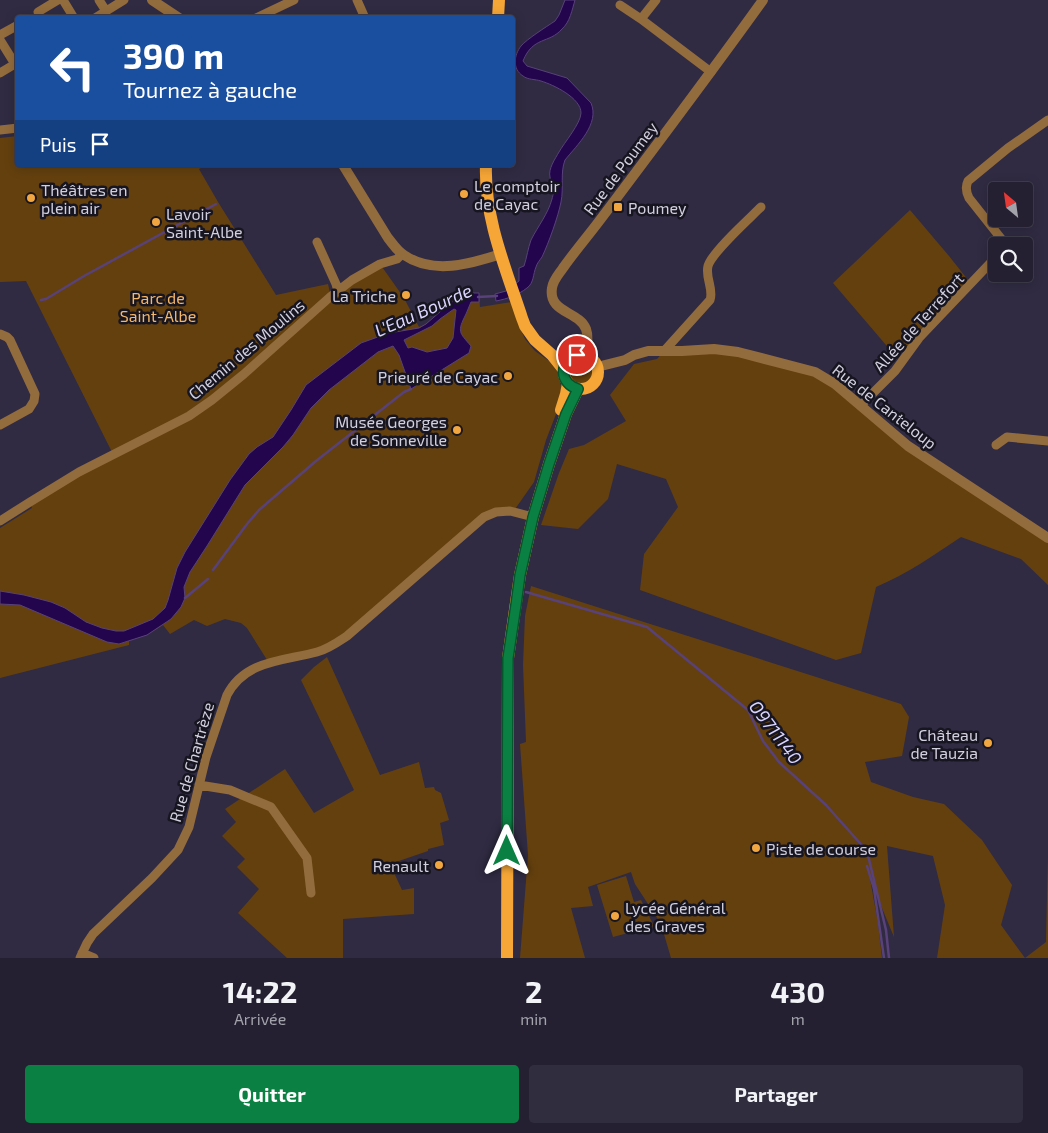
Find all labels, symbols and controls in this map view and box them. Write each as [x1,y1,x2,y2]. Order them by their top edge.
text: 390 m [123,34,224,76]
icon: left [40,35,105,100]
text: Tournez à gauche [123,76,297,102]
street label: Rue de Poumey [579,118,661,218]
icon: arrive [86,130,114,158]
text: Puis [40,133,76,156]
place label: Le comptoir de Cayac [474,176,561,213]
place label: Théâtres en plein air [41,180,127,217]
north arrow [988,182,1032,228]
map controls [988,182,1033,282]
marker: Le comptoir de Cayac [458,188,470,200]
marker: Théâtres en plein air [25,192,37,204]
place label: Poumey [628,197,687,217]
marker: Poumey [612,201,624,213]
place label: Lavoir Saint-Albe [166,204,243,241]
marker: Lavoir Saint-Albe [150,216,162,228]
button: search [988,237,1033,282]
street label: Allée de Terrefort [869,269,967,375]
water label: L'Eau Bourde [371,279,475,341]
place label: La Triche [332,286,396,305]
park label: Parc de Saint-Albe [120,288,196,325]
marker: La Triche [400,289,412,301]
street label: Chemin des Moulins [184,295,308,403]
pin [556,334,598,376]
icon: arrive [563,341,591,369]
street label: Rue de Canteloup [829,360,941,452]
place label: Prieuré de Cayac [378,367,498,386]
marker: Prieuré de Cayac [502,370,514,382]
place label: Musée Georges de Sonneville [335,412,447,449]
marker: Musée Georges de Sonneville [451,424,463,436]
water label: O9711140 [745,696,807,768]
street label: Rue de Chartrèze [165,700,217,824]
place label: Château de Tauzia [910,725,978,762]
marker: Château de Tauzia [982,737,994,749]
position arrow [480,824,532,876]
place label: Piste de course [766,839,876,858]
marker: Piste de course [750,842,762,854]
place label: Renault [373,856,429,875]
marker: Renault [433,859,445,871]
place label: Lycée Général des Graves [625,898,726,935]
marker: Lycée Général des Graves [609,910,621,922]
text: 14:22 [223,973,297,1009]
text: 2 [525,973,543,1009]
text: 430 [770,973,825,1009]
text: Arrivée [234,1009,286,1028]
text: min [520,1009,547,1028]
text: m [791,1009,805,1028]
button: Quitter [25,1065,519,1123]
button: Partager [529,1065,1023,1123]

